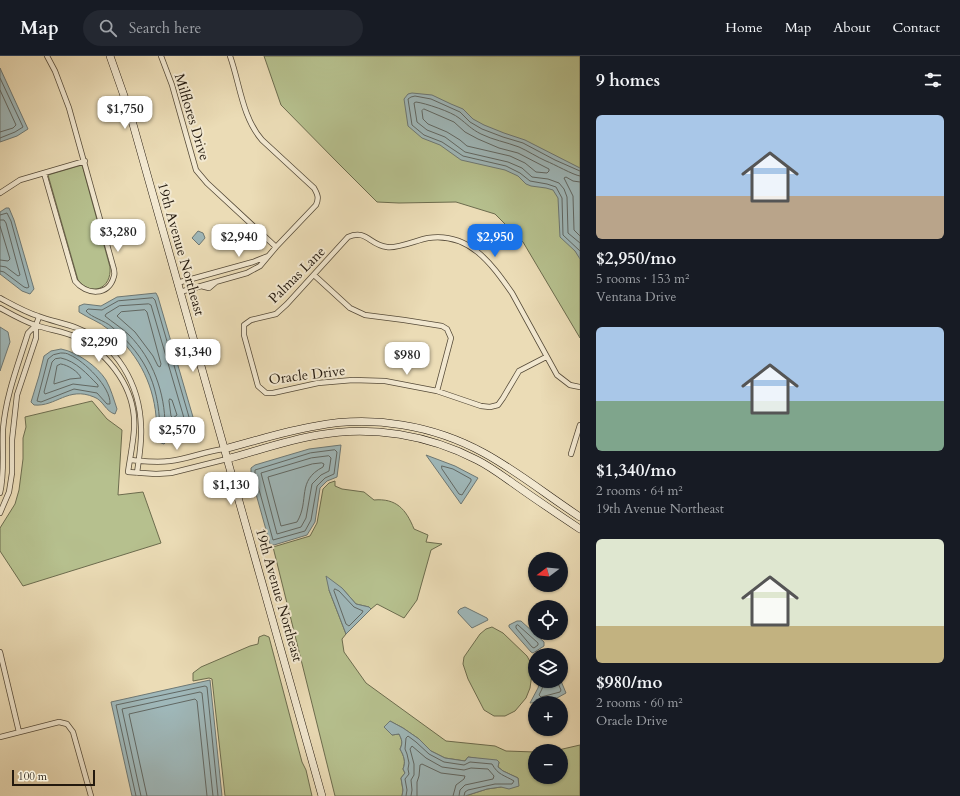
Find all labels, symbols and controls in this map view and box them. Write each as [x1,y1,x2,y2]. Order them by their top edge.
search box [83,10,363,46]
text: Map [20,15,59,41]
icon: search [97,17,119,39]
text: Search here [129,18,201,38]
text: Home [725,18,763,37]
text: Map [785,18,811,37]
text: About [833,18,870,37]
text: Contact [892,18,940,37]
text: 9 homes [596,69,660,92]
icon: filters [922,69,944,91]
street label: Milflores Drive [170,71,214,163]
pin: $1,750 [92,96,158,130]
text: $1,750 [106,100,144,118]
icon: home [734,141,806,213]
street label: 19th Avenue Northeast [153,180,209,318]
pin: $3,280 [85,219,151,253]
text: $3,280 [99,223,137,241]
pin: $2,940 [206,224,272,258]
pin: $2,950 [462,224,528,258]
text: $2,940 [220,228,258,246]
text: $2,950 [476,228,514,246]
street label: Palmas Lane [264,242,330,308]
text: $2,950/mo [596,247,676,270]
text: 5 rooms · 153 m² [596,270,689,288]
text: Ventana Drive [596,288,677,306]
pin: $2,290 [66,329,132,363]
text: $2,290 [80,333,118,351]
pin: $1,340 [160,339,226,373]
pin: $980 [383,342,431,376]
text: $1,340 [174,343,212,361]
text: $980 [394,346,420,364]
icon: home [734,353,806,425]
street label: Oracle Drive [268,361,346,389]
pin: $2,570 [144,417,210,451]
text: $2,570 [158,421,196,439]
text: $1,340/mo [596,459,676,482]
pin: $1,130 [198,472,264,506]
text: $1,130 [212,476,250,494]
text: 2 rooms · 64 m² [596,482,683,500]
text: 19th Avenue Northeast [596,500,724,518]
street label: 19th Avenue Northeast [251,526,307,664]
north arrow [528,552,568,592]
map controls [528,552,568,784]
icon: home [734,565,806,637]
button: locate [528,600,568,640]
button: layers [528,648,568,688]
text: $980/mo [596,671,662,694]
text: 2 rooms · 60 m² [596,694,683,712]
button: + [528,696,568,736]
text: Oracle Drive [596,712,668,730]
button: − [528,744,568,784]
scale bar [12,768,95,787]
text: 100 m [18,769,47,784]

